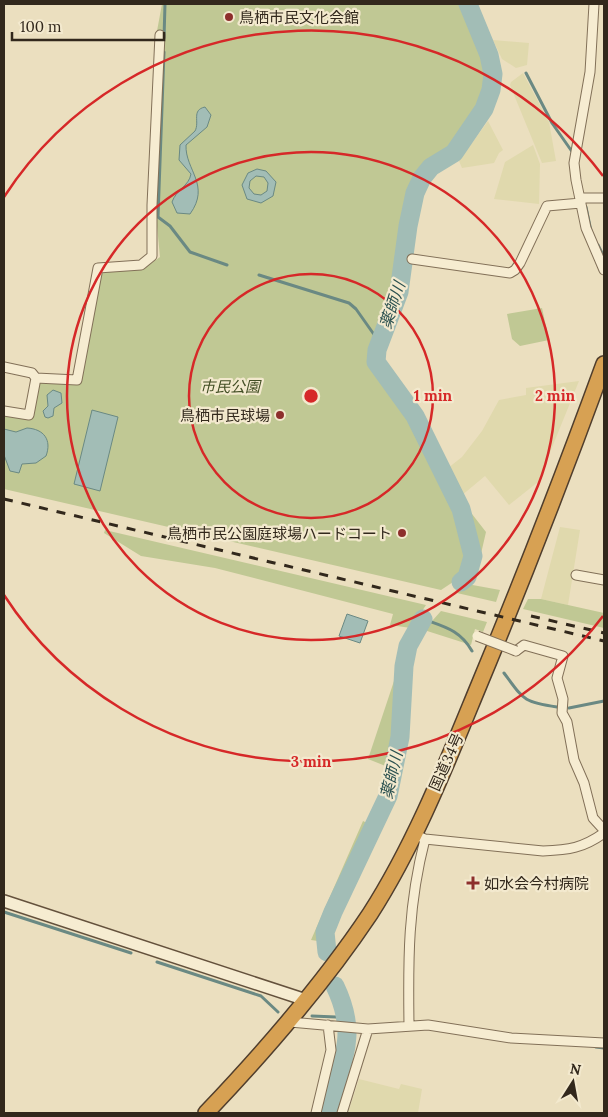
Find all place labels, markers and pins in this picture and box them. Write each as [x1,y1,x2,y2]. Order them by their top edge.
place label: 鳥栖市民文化会館 [239,8,359,27]
marker: 鳥栖市民文化会館 [223,11,235,23]
centre of rings [302,387,320,405]
place label: 鳥栖市民球場 [180,406,270,425]
marker: 鳥栖市民球場 [274,409,286,421]
place label: 鳥栖市民公園庭球場ハードコート [167,524,392,543]
marker: 鳥栖市民公園庭球場ハードコート [396,527,408,539]
place label: 如水会今村病院 [484,874,589,893]
marker: 如水会今村病院 [466,876,480,890]

